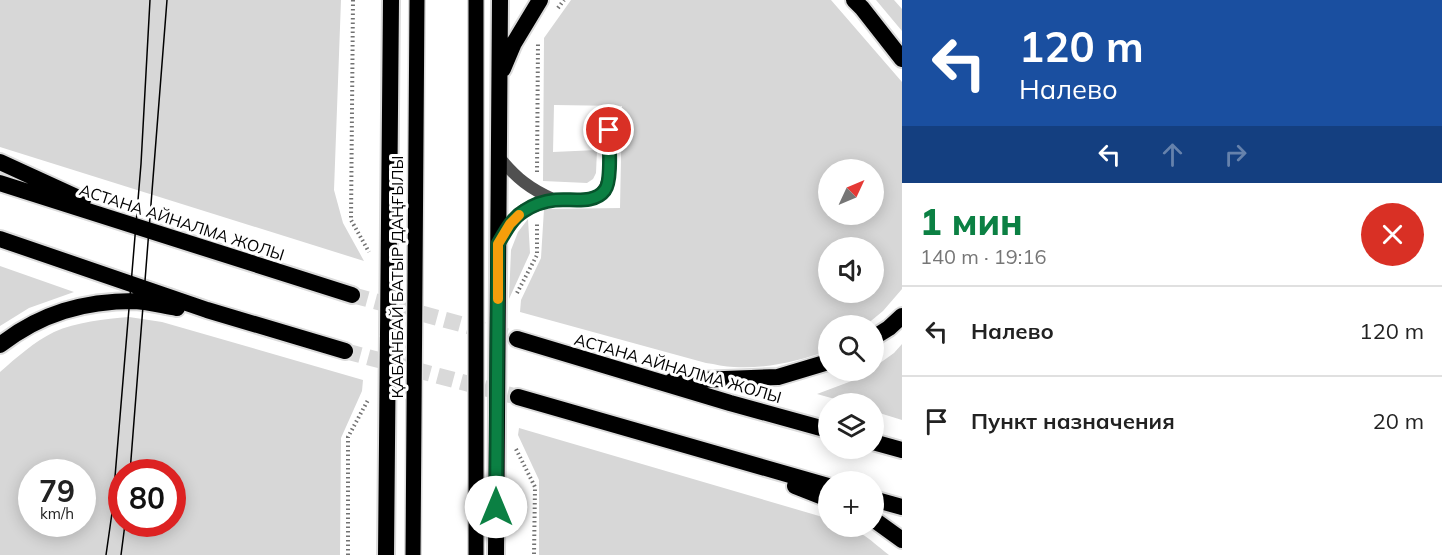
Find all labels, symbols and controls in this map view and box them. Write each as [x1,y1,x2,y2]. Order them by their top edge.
text: 120 m [1019,20,1144,73]
icon: left [920,24,998,102]
text: Налево [1019,72,1118,106]
pin [583,104,634,155]
icon: arrive [592,113,625,146]
icon: left [1093,138,1126,171]
icon: ahead [1156,138,1189,171]
icon: right [1219,138,1252,171]
street label: ҚАБАНБАЙ БАТЫР ДАҢҒЫЛЫ [387,156,407,398]
north arrow [818,159,884,225]
map controls [818,159,884,537]
street label: АСТАНА АЙНАЛМА ЖОЛЫ [77,179,287,265]
text: 1 мин [920,199,1023,244]
button: close [1361,203,1424,266]
button: sound [818,237,884,303]
text: 140 m · 19:16 [920,244,1046,269]
button: search [818,315,884,381]
icon: left [920,315,953,348]
text: Налево [971,317,1054,345]
text: 120 m [1359,317,1424,345]
street label: АСТАНА АЙНАЛМА ЖОЛЫ [572,329,784,407]
button: layers [818,393,884,459]
icon: arrive [920,405,953,438]
text: Пункт назначения [971,407,1175,435]
text: 20 m [1373,407,1424,435]
speed limit sign: 80 [108,459,186,537]
button: + [818,471,884,537]
text: 79 [39,472,75,510]
position arrow [464,475,528,539]
text: km/h [40,504,74,523]

